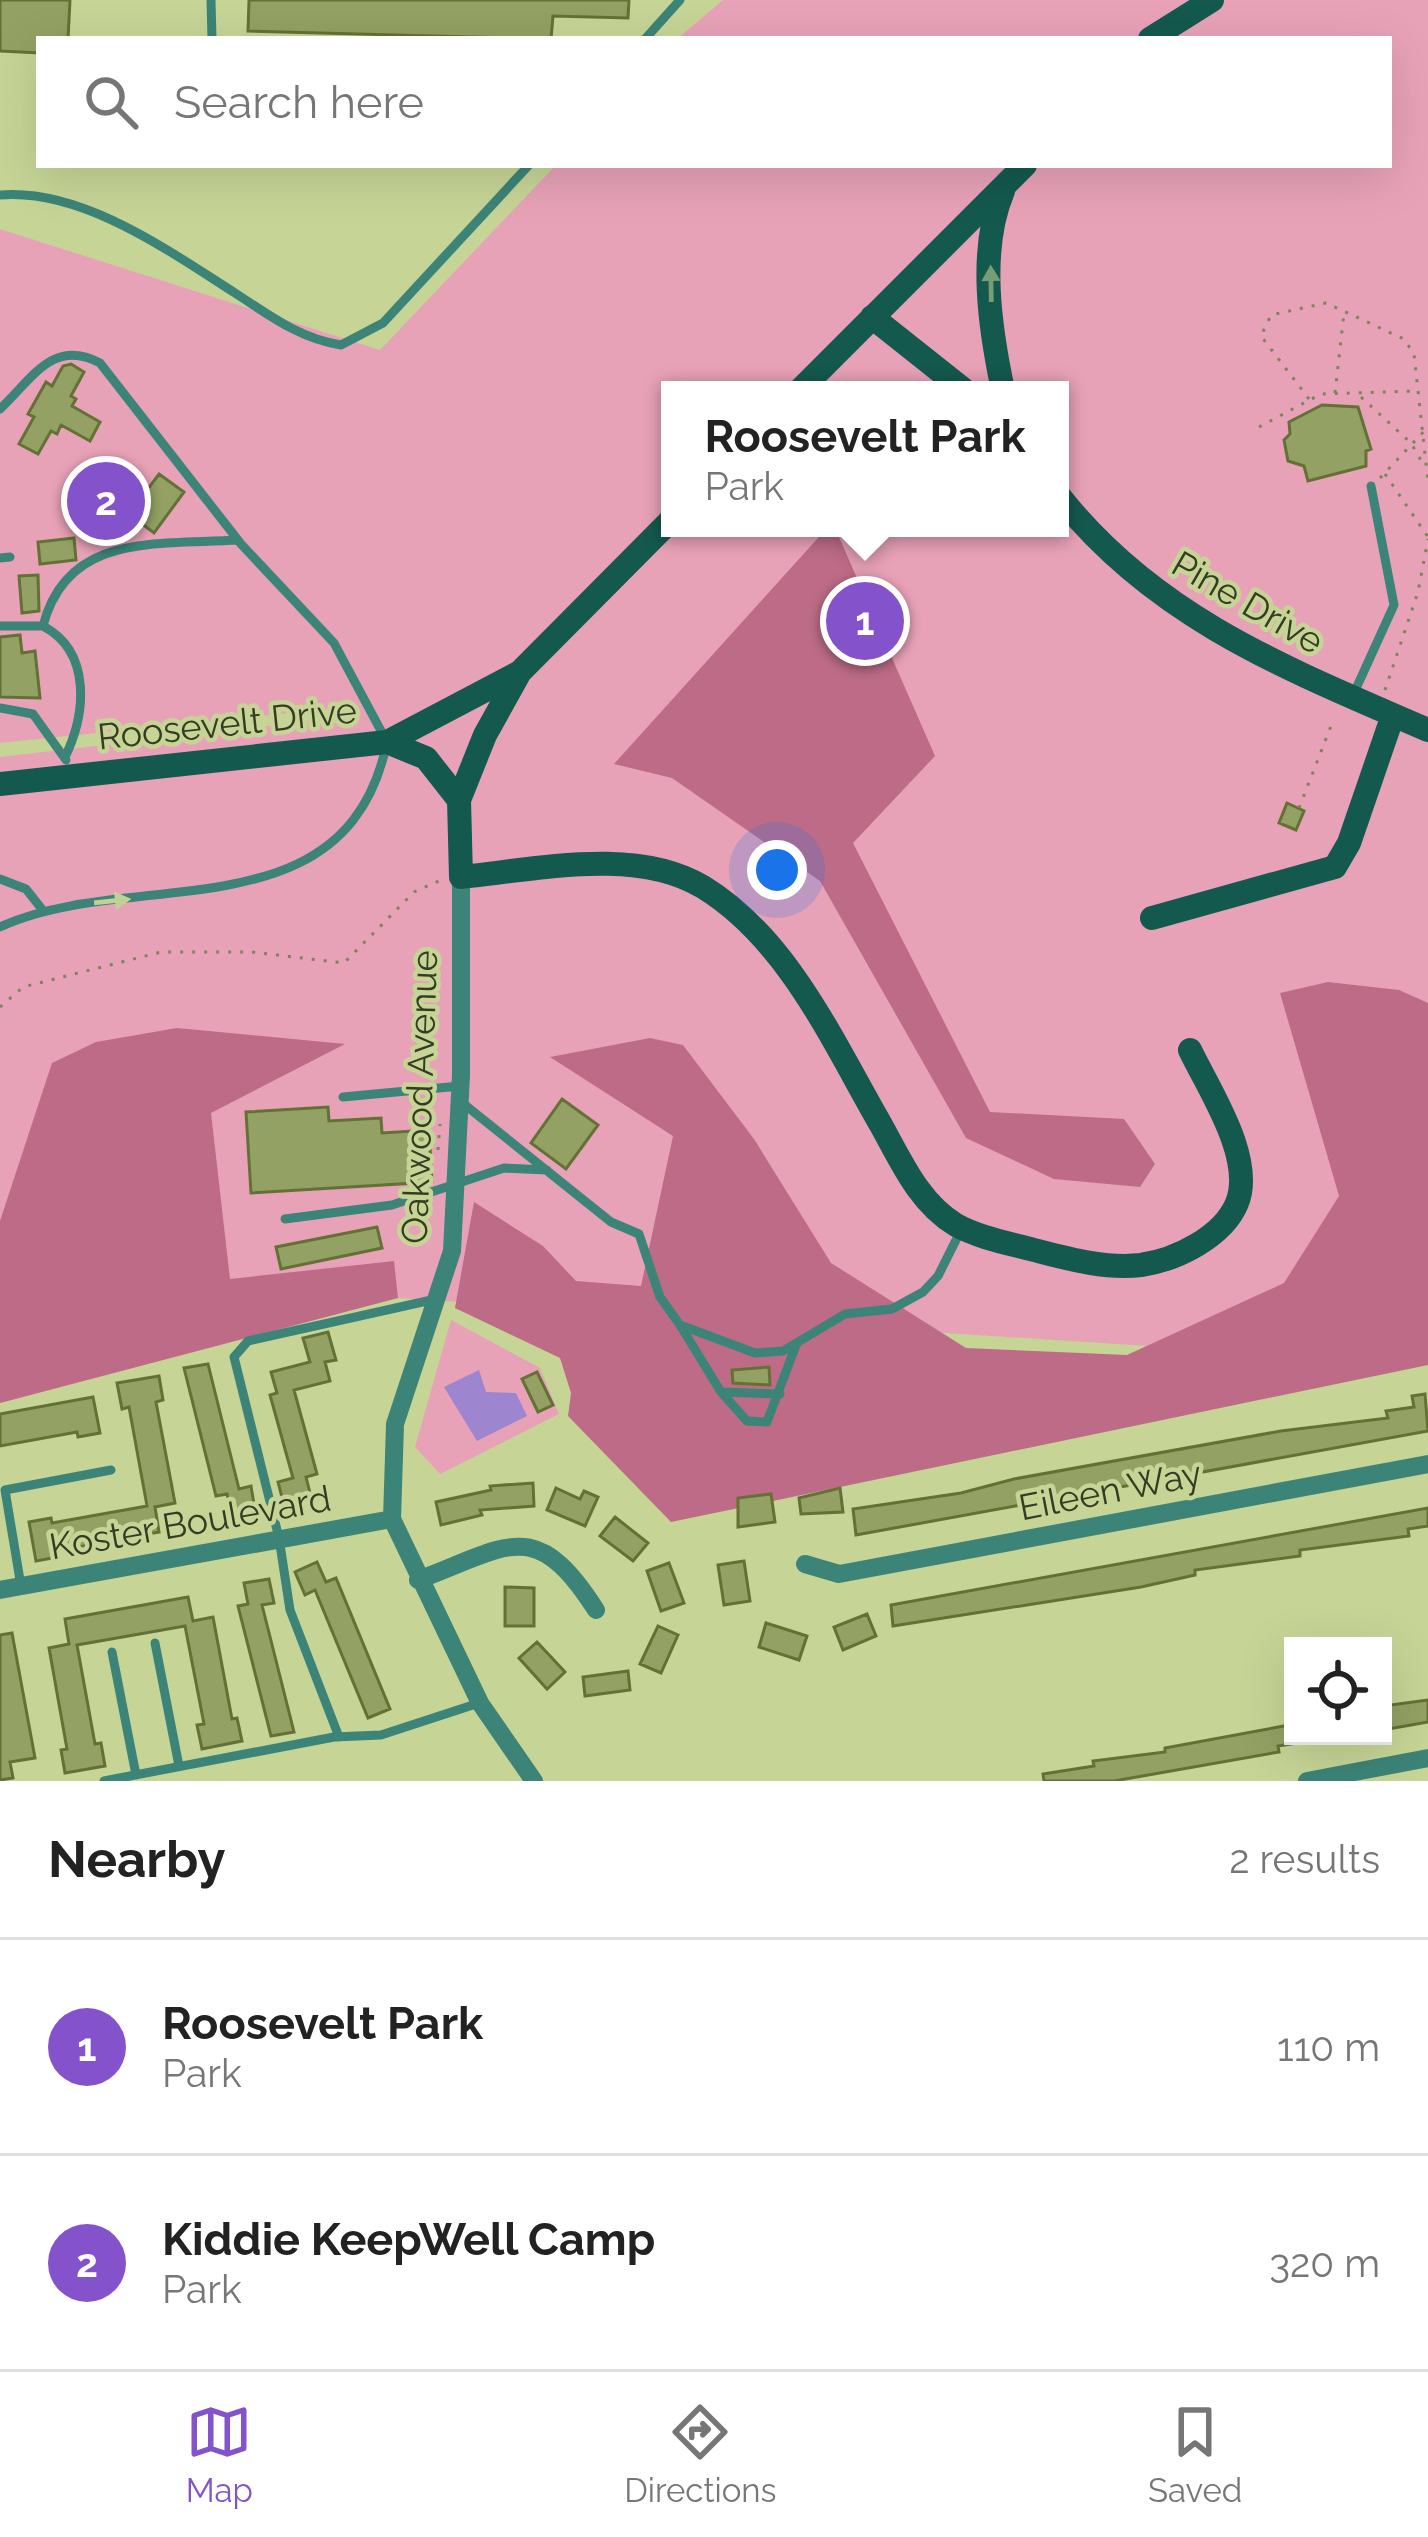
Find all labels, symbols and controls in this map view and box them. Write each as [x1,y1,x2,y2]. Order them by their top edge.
search box [36,36,1392,168]
icon: search [78,69,144,135]
text: Search here [174,76,424,129]
one-way arrow [982,264,1001,302]
popup [661,381,1069,537]
text: Roosevelt Park [704,410,1026,463]
pin: 2 [67,456,145,546]
text: Park [704,463,784,509]
street label: Pine Drive [1165,542,1331,662]
pin: 1 [826,576,904,666]
street label: Roosevelt Drive [95,689,359,757]
your location [747,840,807,900]
one-way arrow [94,891,132,910]
street label: Oakwood Avenue [393,949,445,1245]
street label: Eileen Way [1015,1452,1205,1528]
street label: Koster Boulevard [46,1477,334,1567]
map controls [1284,1637,1392,1745]
button: locate [1284,1637,1392,1745]
text: Nearby [48,1829,225,1889]
text: 2 results [1229,1836,1380,1882]
text: Roosevelt Park [162,1997,483,2050]
text: 1 [77,2024,97,2070]
text: 110 m [1277,2024,1380,2070]
text: Park [162,2050,242,2096]
text: Kiddie KeepWell Camp [162,2213,655,2266]
text: 2 [76,2240,98,2286]
text: 320 m [1269,2240,1380,2286]
text: Park [162,2266,242,2312]
tab: Map [186,2399,253,2510]
tab: Directions [624,2399,777,2510]
tab: Saved [1148,2399,1242,2510]

